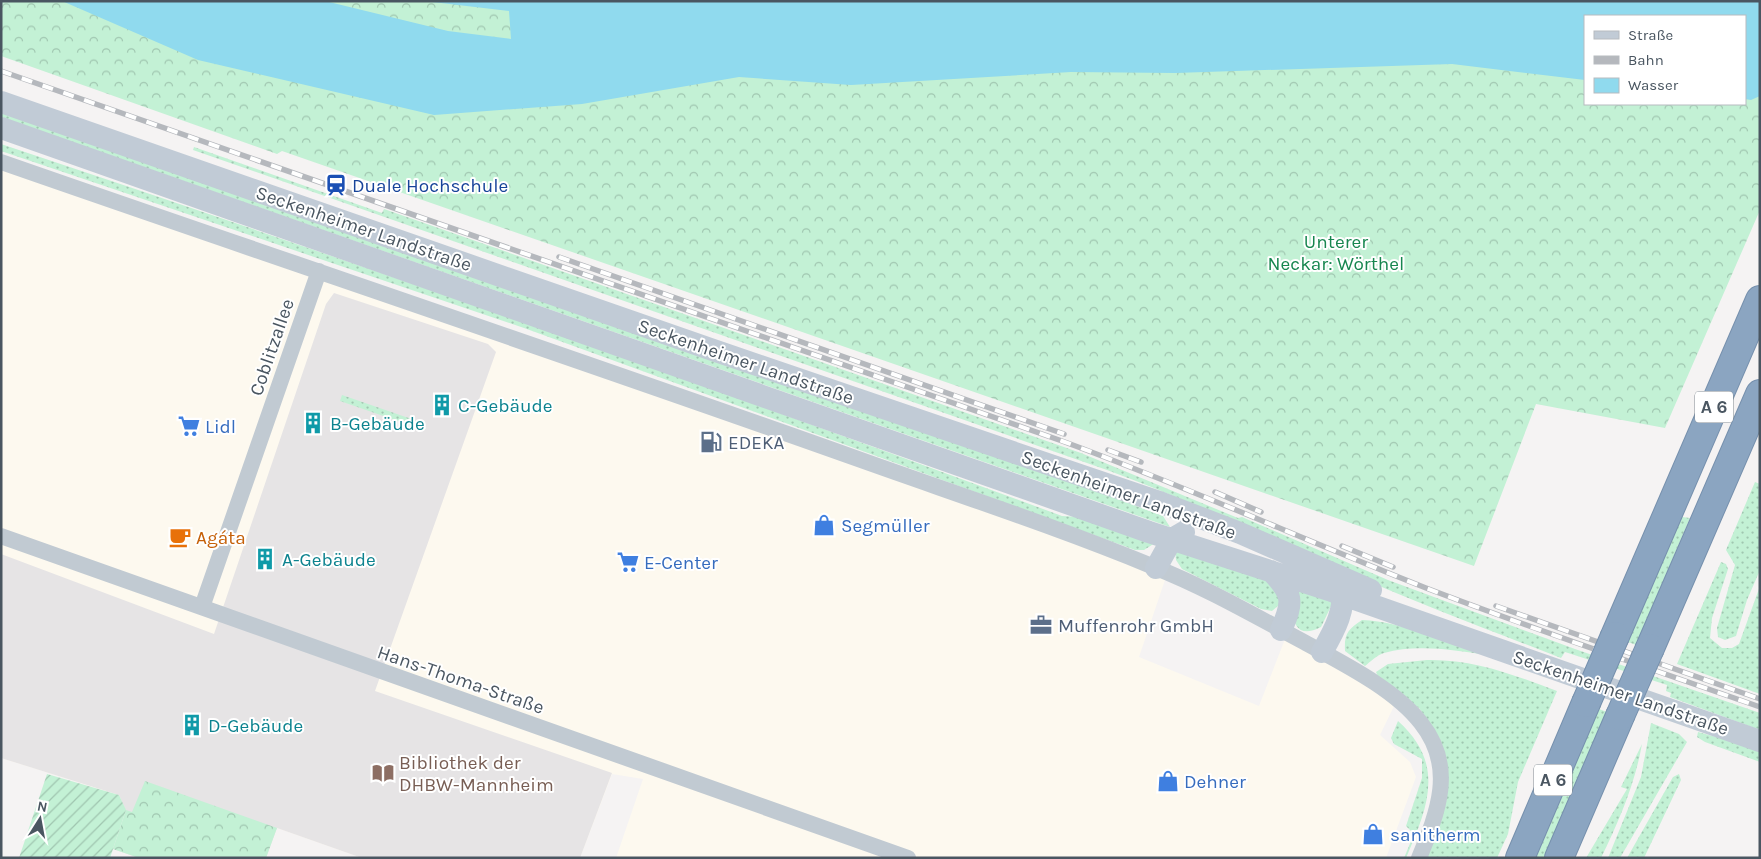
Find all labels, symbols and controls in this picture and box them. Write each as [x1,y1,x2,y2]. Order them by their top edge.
legend [1584,15,1746,105]
text: Straße [1628,26,1673,44]
text: Bahn [1628,51,1664,69]
text: Wasser [1628,76,1679,94]
station icon: Duale Hochschule [323,172,349,198]
place label: Duale Hochschule [352,175,508,197]
street label: Seckenheimer Landstraße [253,182,474,276]
park label: Unterer Neckar: Wörthel [1268,231,1404,275]
street label: Coblitzallee [245,296,299,399]
street label: Seckenheimer Landstraße [635,315,856,409]
building icon: C-Gebäude [429,392,455,418]
road number: A 6 [1695,392,1733,422]
place label: C-Gebäude [458,395,553,417]
building icon: B-Gebäude [300,410,326,436]
supermarket icon: Lidl [176,413,202,439]
place label: B-Gebäude [330,413,425,435]
place label: Lidl [205,416,236,438]
fuel station icon: EDEKA [698,429,724,455]
place label: EDEKA [728,432,784,454]
street label: Seckenheimer Landstraße [1018,446,1239,544]
shop icon: Segmüller [811,512,837,538]
place label: Segmüller [841,515,930,537]
cafe icon: Agáta [167,524,193,550]
place label: Agáta [196,527,246,549]
building icon: A-Gebäude [252,546,278,572]
place label: A-Gebäude [282,549,376,571]
supermarket icon: E-Center [615,549,641,575]
place label: E-Center [644,552,718,574]
office icon: Muffenrohr GmbH [1028,612,1054,638]
place label: Muffenrohr GmbH [1058,615,1214,637]
street label: Hans-Thoma-Straße [374,641,547,719]
street label: Seckenheimer Landstraße [1510,646,1731,740]
building icon: D-Gebäude [179,712,205,738]
place label: D-Gebäude [208,715,303,737]
place label: Bibliothek der DHBW-Mannheim [399,752,554,796]
library icon: Bibliothek der DHBW-Mannheim [370,760,396,786]
road number: A 6 [1534,764,1572,796]
shop icon: Dehner [1155,768,1181,794]
place label: Dehner [1184,771,1246,793]
north arrow [15,794,65,844]
text: N [36,797,49,816]
shop icon: sanitherm [1360,821,1386,847]
place label: sanitherm [1390,824,1481,846]

